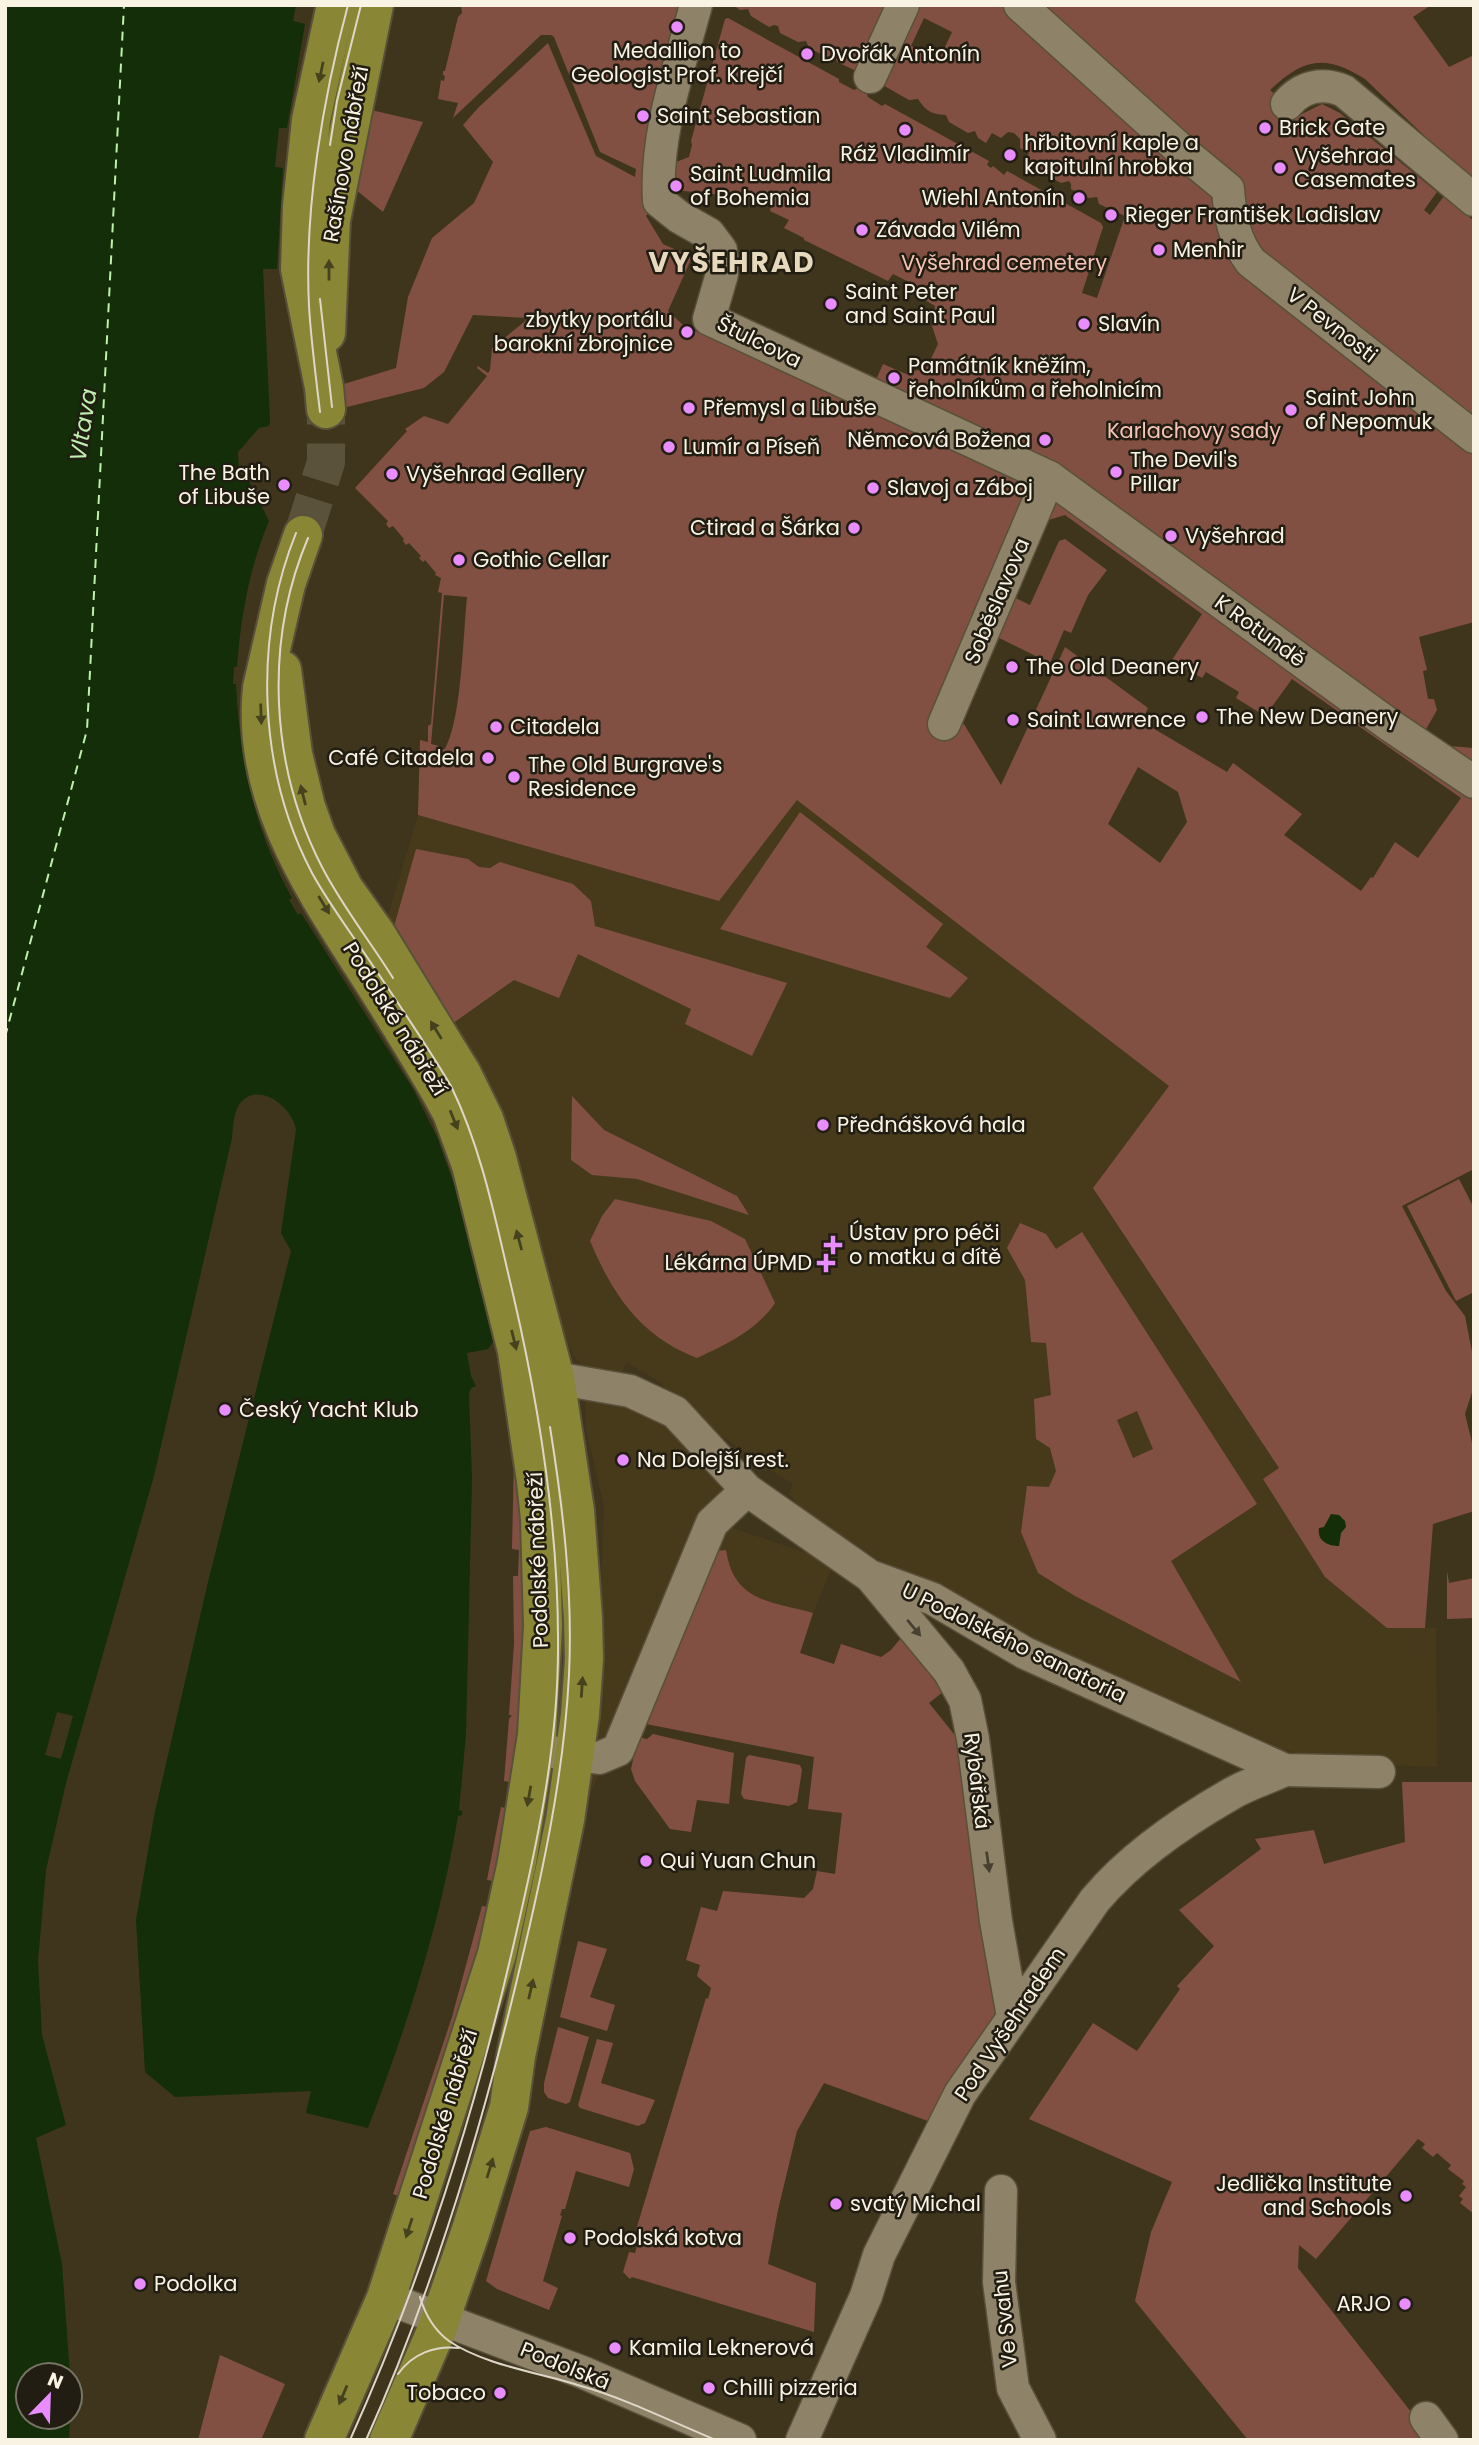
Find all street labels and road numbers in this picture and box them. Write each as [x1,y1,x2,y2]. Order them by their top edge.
street label: Rašínovo nábřeží [316,64,375,244]
street label: V Pevnosti [1281,280,1384,369]
street label: Štulcova [712,309,806,374]
street label: Soběslavova [957,533,1036,668]
street label: K Rotundě [1209,588,1312,674]
street label: Podolské nábřeží [336,936,454,1101]
street label: Podolské nábřeží [520,1471,555,1649]
street label: U Podolského sanatoria [897,1575,1131,1710]
street label: Rybářská [957,1731,998,1831]
street label: Pod Vyšehradem [947,1941,1072,2106]
street label: Podolské nábřeží [405,2025,484,2202]
street label: Ve Svahu [985,2269,1024,2369]
street label: Podolská [516,2334,614,2397]

